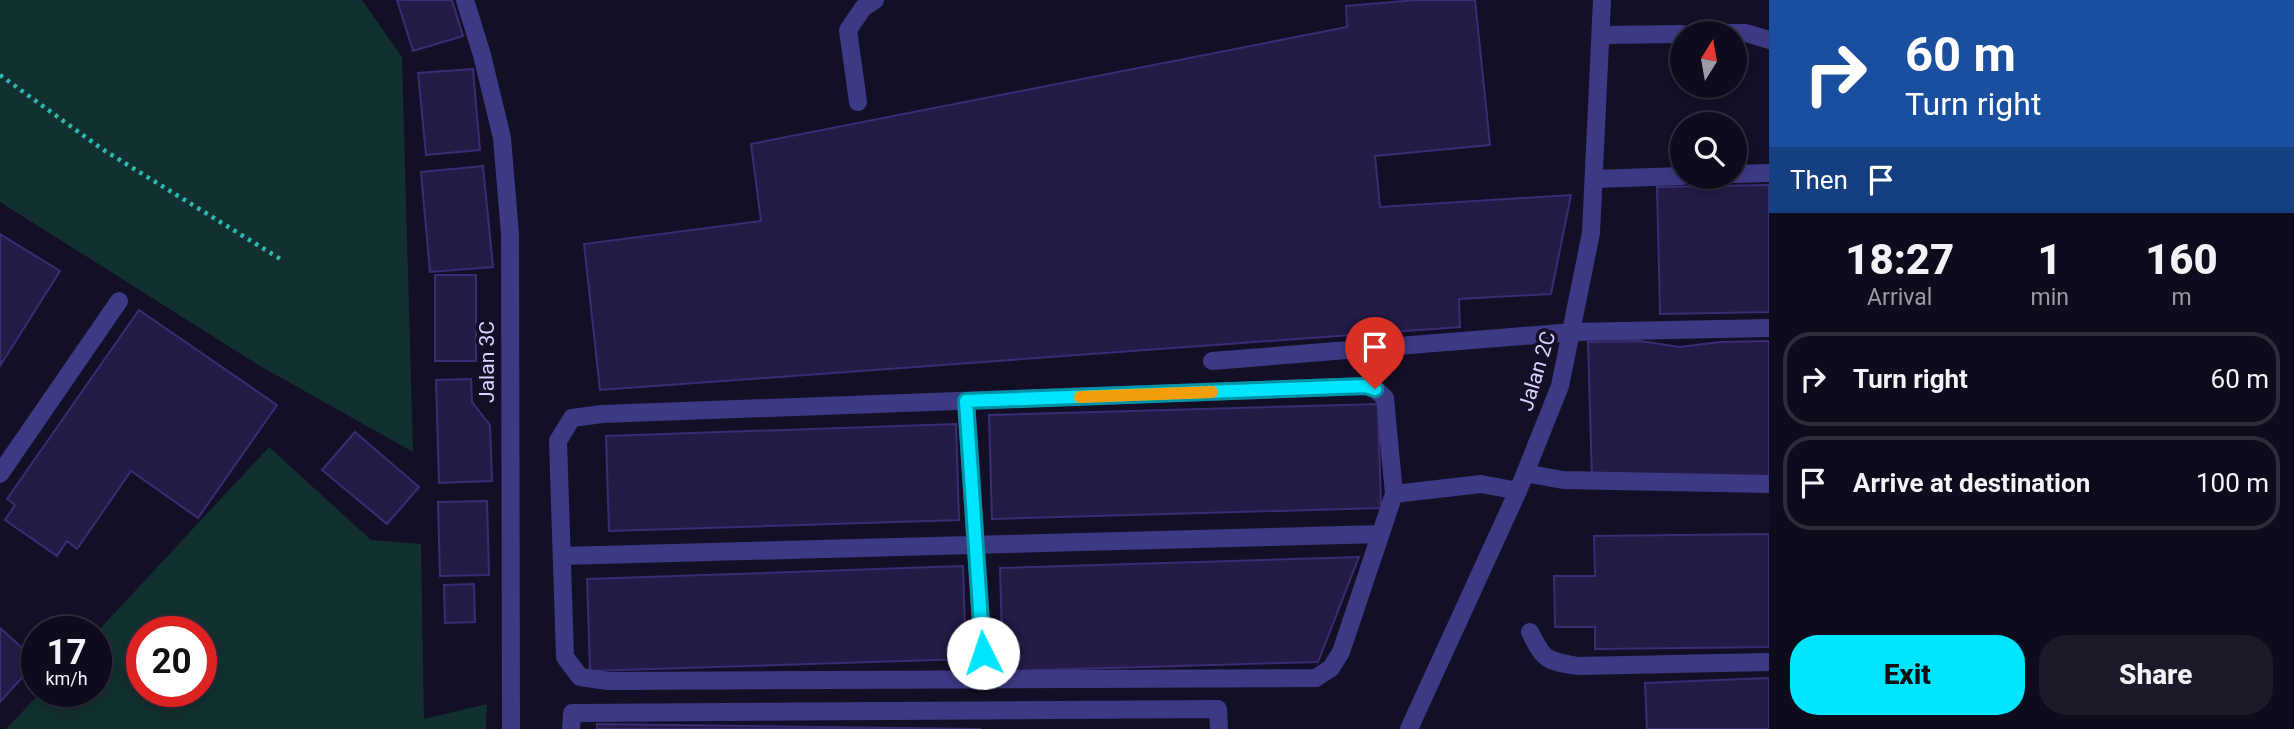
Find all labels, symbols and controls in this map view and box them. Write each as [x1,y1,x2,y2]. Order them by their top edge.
north arrow [1670,21,1746,98]
map controls [1670,21,1747,189]
text: 60 m [1905,26,2016,83]
icon: right [1790,28,1881,119]
text: Turn right [1905,85,2041,123]
button: search [1670,112,1747,189]
icon: arrive [1862,161,1900,199]
text: Then [1790,165,1848,195]
text: 18:27 [1845,235,1954,284]
text: 1 [2038,235,2062,284]
text: 160 [2145,235,2218,284]
text: Arrival [1867,284,1932,311]
text: min [2030,284,2069,311]
text: m [2171,284,2192,311]
pin [1345,317,1405,389]
street label: Jalan 3C [475,321,499,403]
icon: arrive [1356,328,1394,366]
street label: Jalan 2C [1514,328,1560,414]
icon: right [1794,360,1832,398]
text: Turn right [1853,364,1968,394]
text: 60 m [2211,364,2269,394]
icon: arrive [1794,464,1832,502]
text: Arrive at destination [1853,468,2090,498]
text: 100 m [2196,468,2269,498]
speed limit sign: 20 [126,616,217,707]
position arrow [946,616,1020,690]
text: 17 [46,632,87,673]
button: Exit [1790,635,2025,715]
button: Share [2039,635,2273,715]
text: km/h [45,668,88,689]

